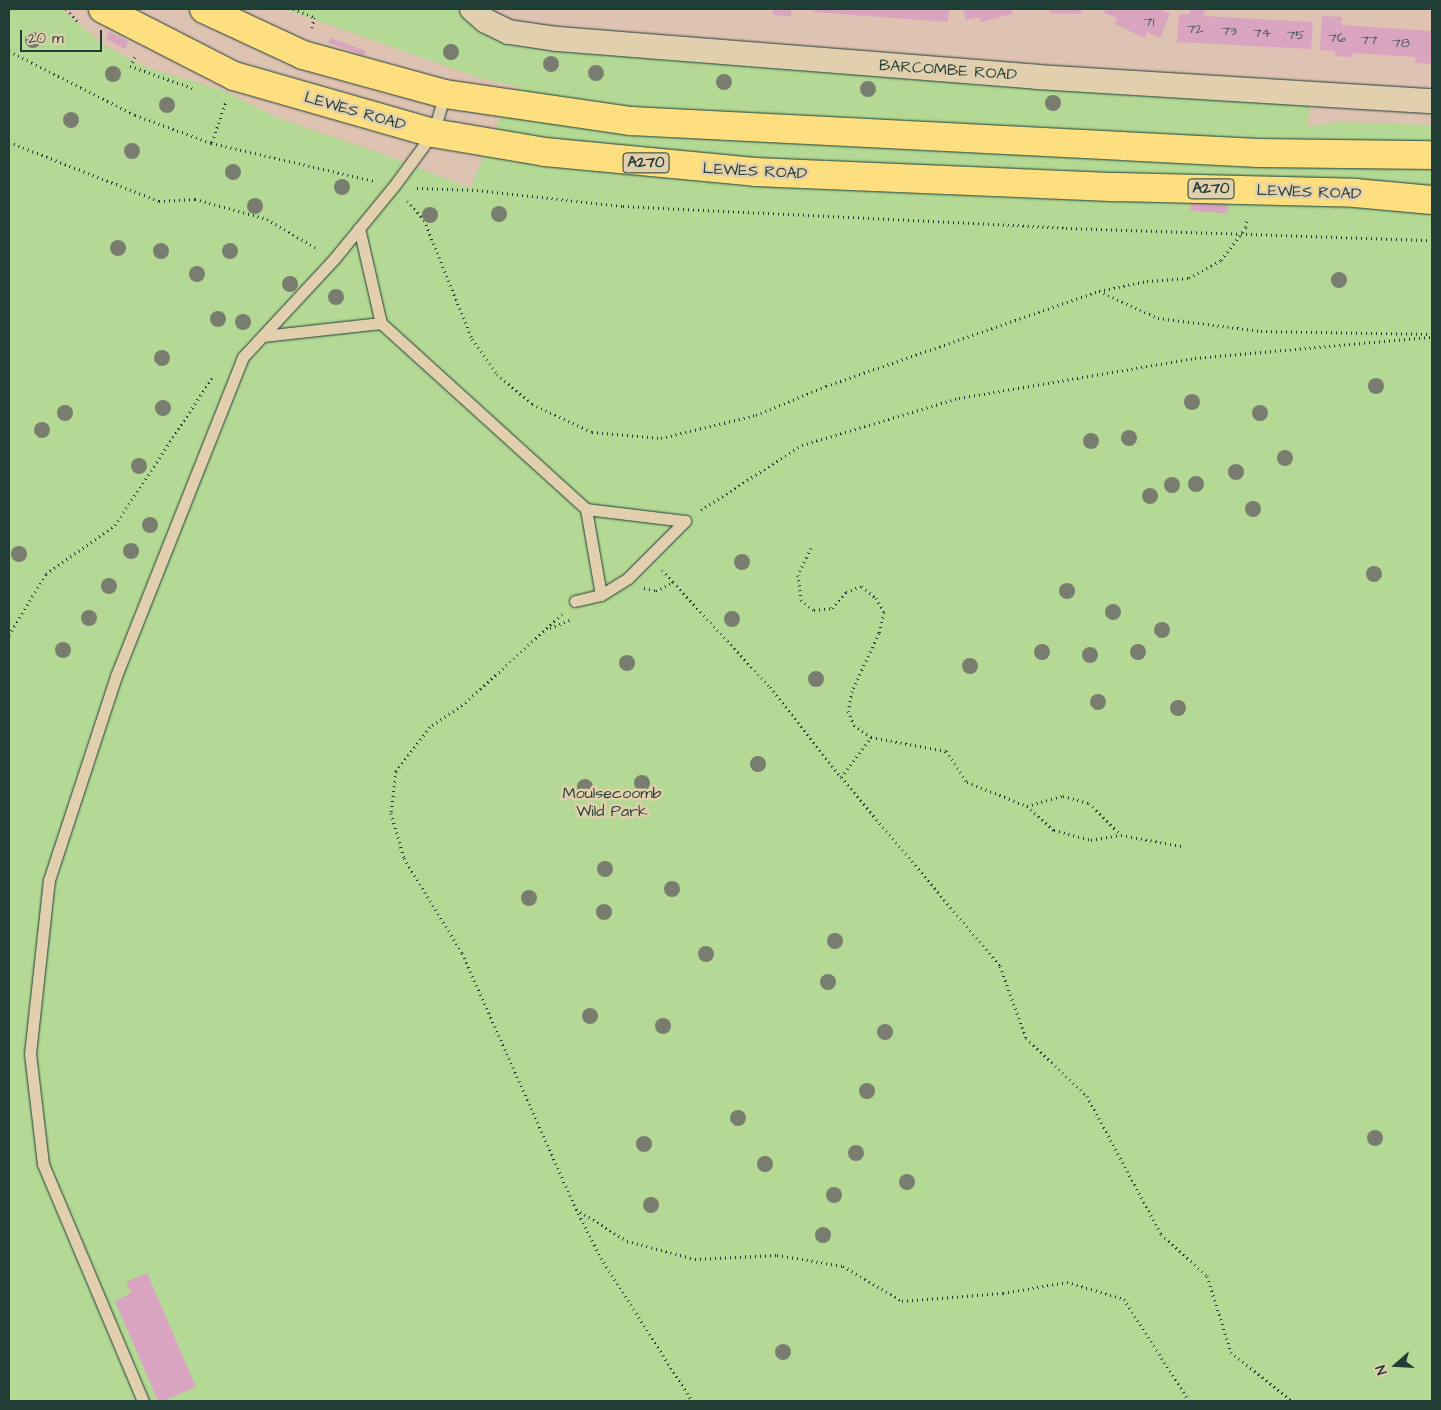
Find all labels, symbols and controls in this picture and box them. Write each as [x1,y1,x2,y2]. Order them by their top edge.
house number: 71 [1144,14,1154,30]
scale bar [22,20,105,52]
house number: 72 [1187,21,1203,37]
house number: 73 [1221,23,1237,39]
house number: 74 [1253,25,1271,41]
house number: 75 [1287,27,1305,43]
text: 20 m [28,28,64,49]
house number: 76 [1328,30,1346,46]
house number: 77 [1360,32,1378,48]
house number: 78 [1392,35,1410,51]
street label: BARCOMBE ROAD [878,56,1018,84]
street label: LEWES ROAD [302,87,408,135]
road number: A270 [622,150,670,176]
street label: LEWES ROAD [702,159,808,183]
road number: A270 [1187,176,1235,202]
street label: LEWES ROAD [1256,181,1362,203]
park label: Moulsecoomb Wild Park [562,783,662,821]
north arrow [1371,1340,1421,1390]
text: N [1371,1362,1393,1377]

